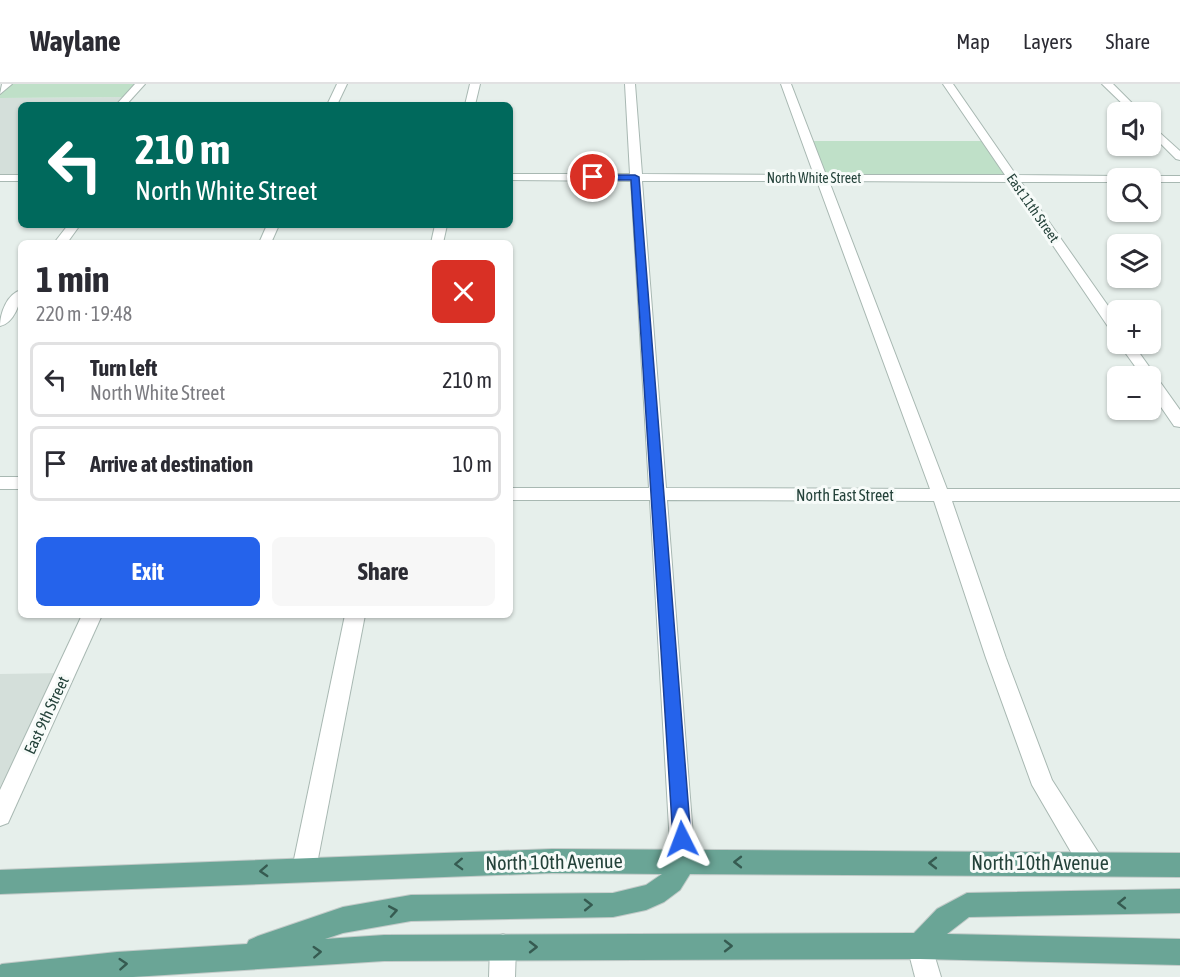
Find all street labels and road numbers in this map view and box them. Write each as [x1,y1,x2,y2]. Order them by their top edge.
street label: North White Street [767,170,861,186]
street label: East 11th Street [1004,171,1062,245]
street label: North East Street [796,486,894,504]
street label: East 9th Street [20,673,72,757]
street label: North 10th Avenue [485,849,623,874]
street label: North 10th Avenue [971,851,1109,874]

